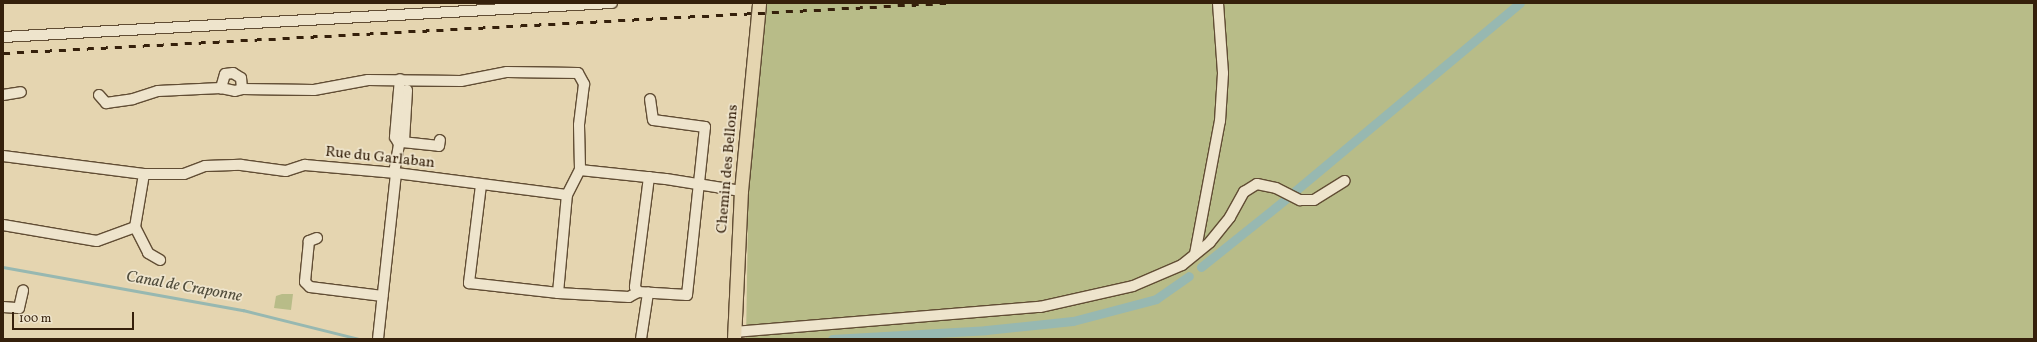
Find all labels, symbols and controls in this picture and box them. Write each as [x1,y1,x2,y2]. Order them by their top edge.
street label: Chemin des Bellons [713,104,743,234]
street label: Rue du Garlaban [324,143,436,173]
water label: Canal de Craponne [125,267,243,307]
scale bar [14,304,136,330]
text: 100 m [19,311,51,327]

